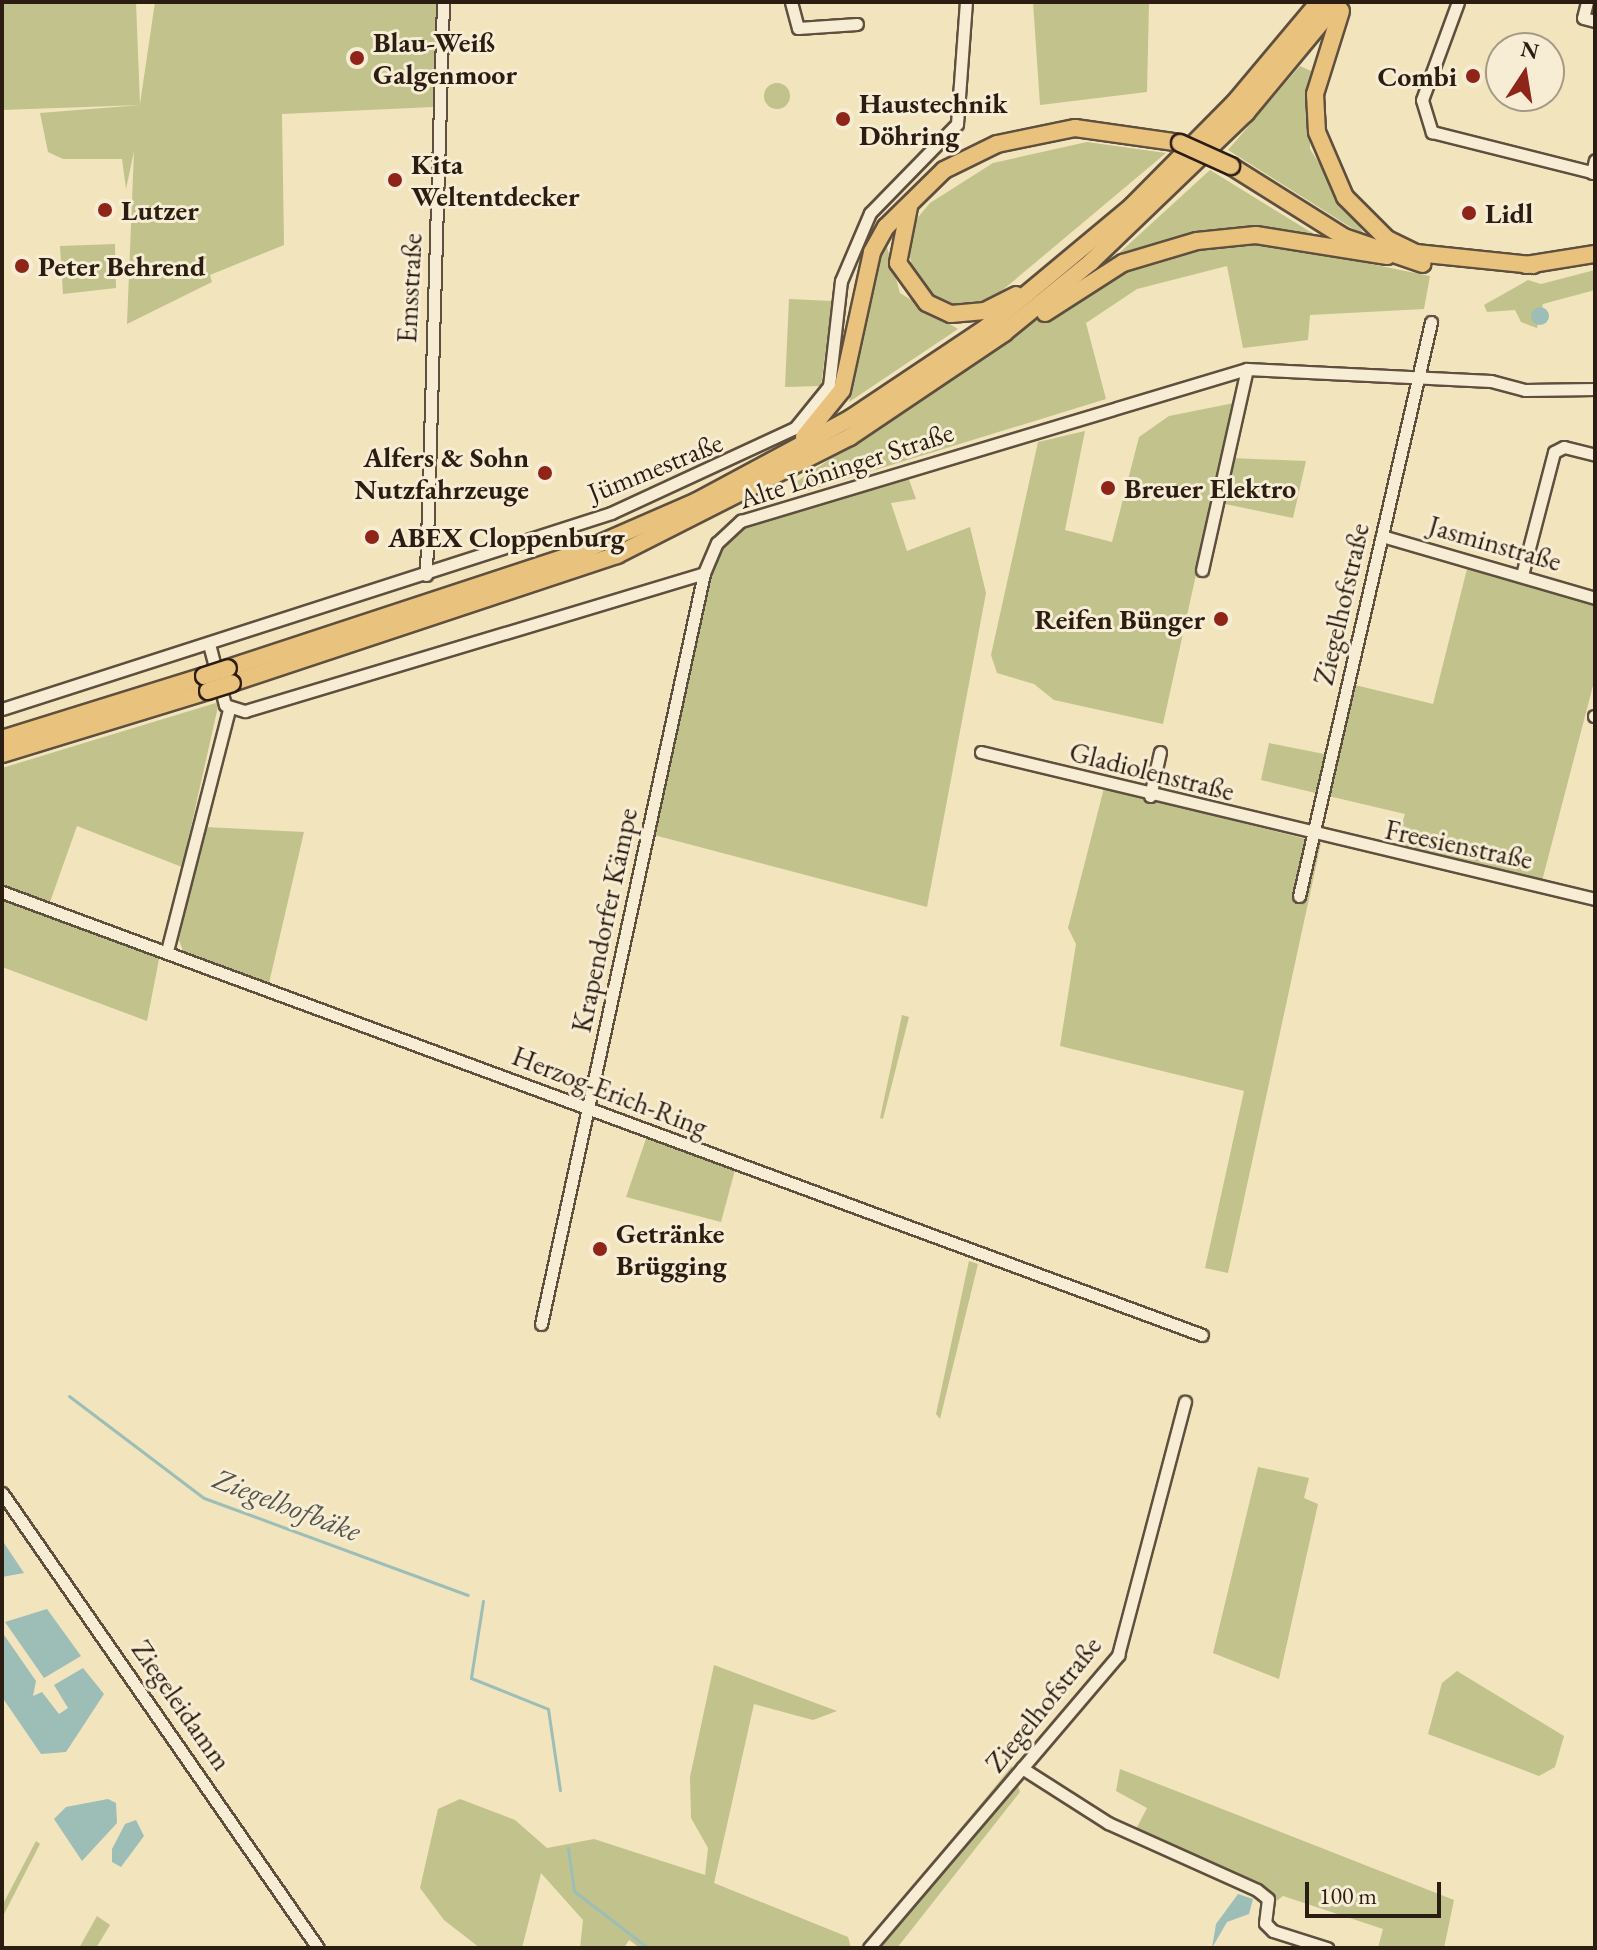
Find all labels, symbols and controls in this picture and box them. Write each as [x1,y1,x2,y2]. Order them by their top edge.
place label: Blau-Weiß Galgenmoor [373,25,517,91]
north arrow [1485,32,1565,112]
text: N [1518,34,1541,66]
marker: Blau-Weiß Galgenmoor [348,49,366,67]
place label: Combi [1377,59,1457,93]
marker: Combi [1464,67,1482,85]
place label: Haustechnik Döhring [859,86,1008,152]
marker: Haustechnik Döhring [834,110,852,128]
place label: Kita Weltentdecker [411,147,579,213]
marker: Kita Weltentdecker [386,171,404,189]
place label: Lutzer [121,193,199,227]
place label: Lidl [1485,196,1533,230]
marker: Lutzer [96,201,114,219]
marker: Lidl [1460,204,1478,222]
street label: Emsstraße [389,232,429,344]
place label: Peter Behrend [38,249,205,283]
marker: Peter Behrend [13,257,31,275]
street label: Alte Löninger Straße [735,414,957,516]
street label: Jümmestraße [583,425,727,509]
place label: Alfers & Sohn Nutzfahrzeuge [354,440,529,506]
marker: Alfers & Sohn Nutzfahrzeuge [536,464,554,482]
place label: Breuer Elektro [1124,471,1296,505]
marker: Breuer Elektro [1099,479,1117,497]
street label: Jasminstraße [1425,508,1565,578]
place label: ABEX Cloppenburg [388,520,625,554]
street label: Ziegelhofstraße [1306,520,1376,688]
marker: ABEX Cloppenburg [363,528,381,546]
place label: Reifen Bünger [1034,602,1205,636]
marker: Reifen Bünger [1212,610,1230,628]
street label: Gladiolenstraße [1066,734,1238,808]
street label: Krapendorfer Kämpe [564,805,644,1035]
street label: Freesienstraße [1382,812,1536,876]
street label: Herzog-Erich-Ring [508,1038,712,1144]
place label: Getränke Brügging [616,1216,727,1282]
marker: Getränke Brügging [591,1240,609,1258]
water label: Ziegelhofbäke [208,1460,366,1550]
street label: Ziegelhofstraße [978,1629,1108,1779]
street label: Ziegeleidamm [125,1633,239,1777]
scale bar [1309,1866,1445,1916]
text: 100 m [1319,1880,1377,1911]

